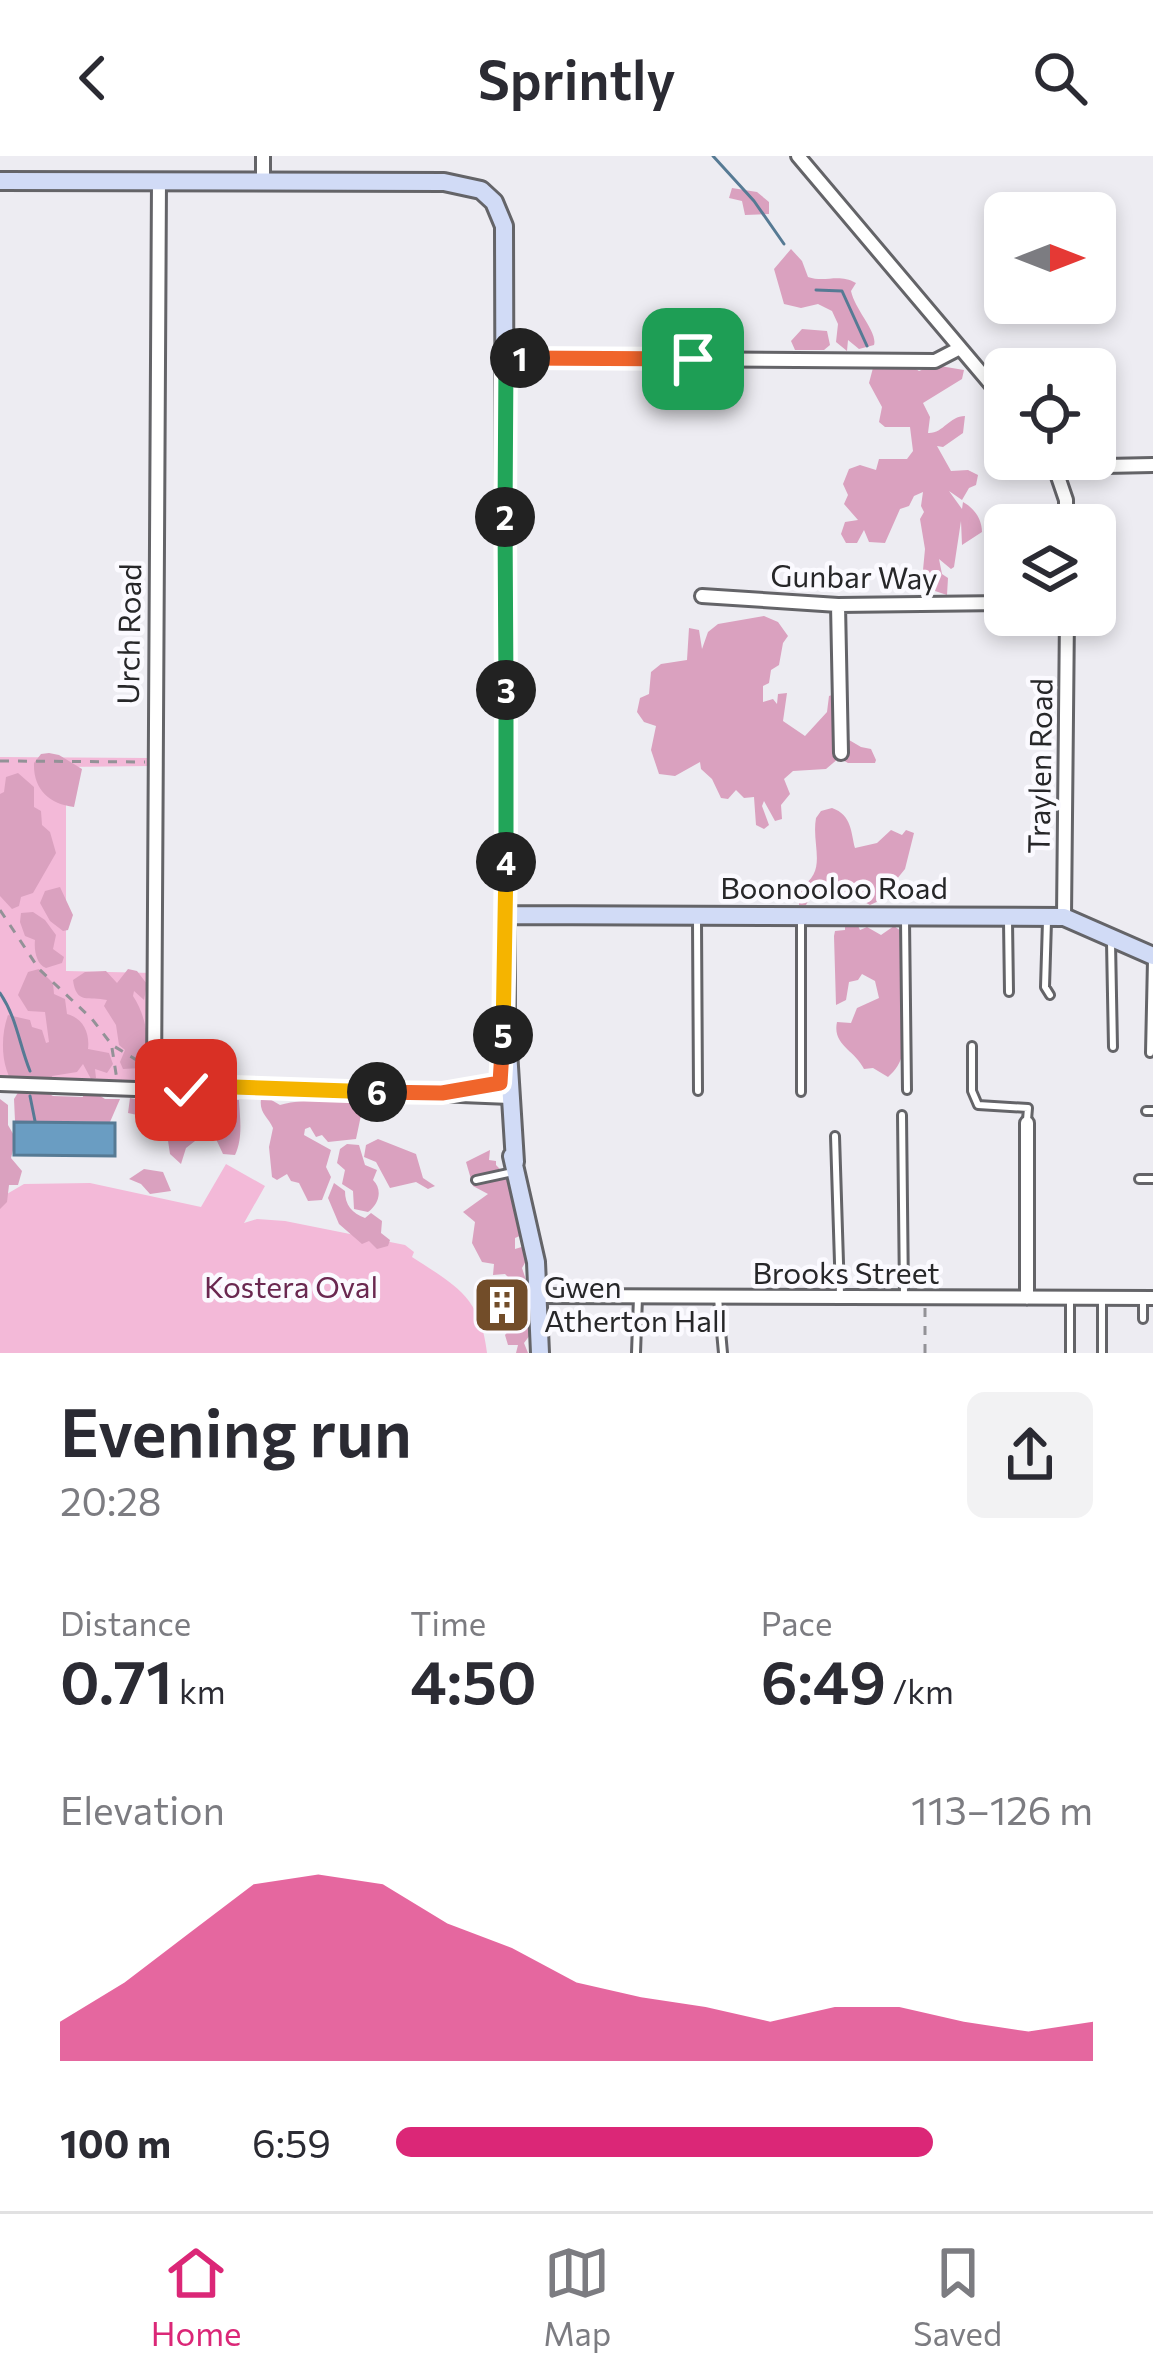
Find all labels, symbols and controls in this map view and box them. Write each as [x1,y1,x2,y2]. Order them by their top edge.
icon: back [60,45,126,111]
text: Sprintly [477,45,676,111]
icon: search [1027,45,1093,111]
north arrow [984,192,1116,324]
map controls [984,192,1116,636]
pin [642,308,744,410]
icon: arrive [660,326,726,392]
pin: 1 [490,328,550,388]
text: 1 [513,337,527,378]
button: locate [984,348,1116,480]
pin: 2 [475,487,535,547]
text: 2 [496,496,514,537]
button: layers [984,504,1116,636]
street label: Gunbar Way [770,556,938,595]
street label: Urch Road [108,563,147,705]
pin: 3 [476,660,536,720]
text: 3 [496,669,516,710]
street label: Traylen Road [1018,678,1059,854]
pin: 4 [476,832,536,892]
text: 4 [496,841,516,882]
street label: Boonooloo Road [720,868,948,905]
pin: 5 [473,1005,533,1065]
text: 5 [493,1014,513,1055]
pin [135,1039,237,1141]
icon: check [153,1057,219,1123]
pin: 6 [347,1062,407,1122]
text: 6 [367,1071,387,1112]
street label: Brooks Street [752,1253,940,1290]
park label: Kostera Oval [204,1267,378,1304]
place label: Gwen Atherton Hall [544,1267,727,1338]
building icon: Gwen Atherton Hall [471,1274,533,1336]
text: Evening run [60,1390,412,1471]
button: share [967,1392,1093,1518]
text: 20:28 [60,1476,161,1524]
text: Distance [60,1602,191,1643]
text: Time [410,1602,486,1643]
text: Pace [761,1602,832,1643]
text: 0.71 [60,1643,173,1716]
text: 4:50 [410,1643,537,1716]
text: 6:49 [761,1643,886,1716]
text: km [173,1670,226,1711]
text: /km [886,1670,954,1711]
text: Elevation [60,1785,225,1833]
text: 113–126 m [911,1785,1093,1833]
text: 100 m [60,2118,171,2166]
text: 6:59 [252,2118,331,2166]
tab: Home [151,2240,242,2353]
tab: Map [543,2240,611,2353]
tab: Saved [913,2240,1002,2353]

